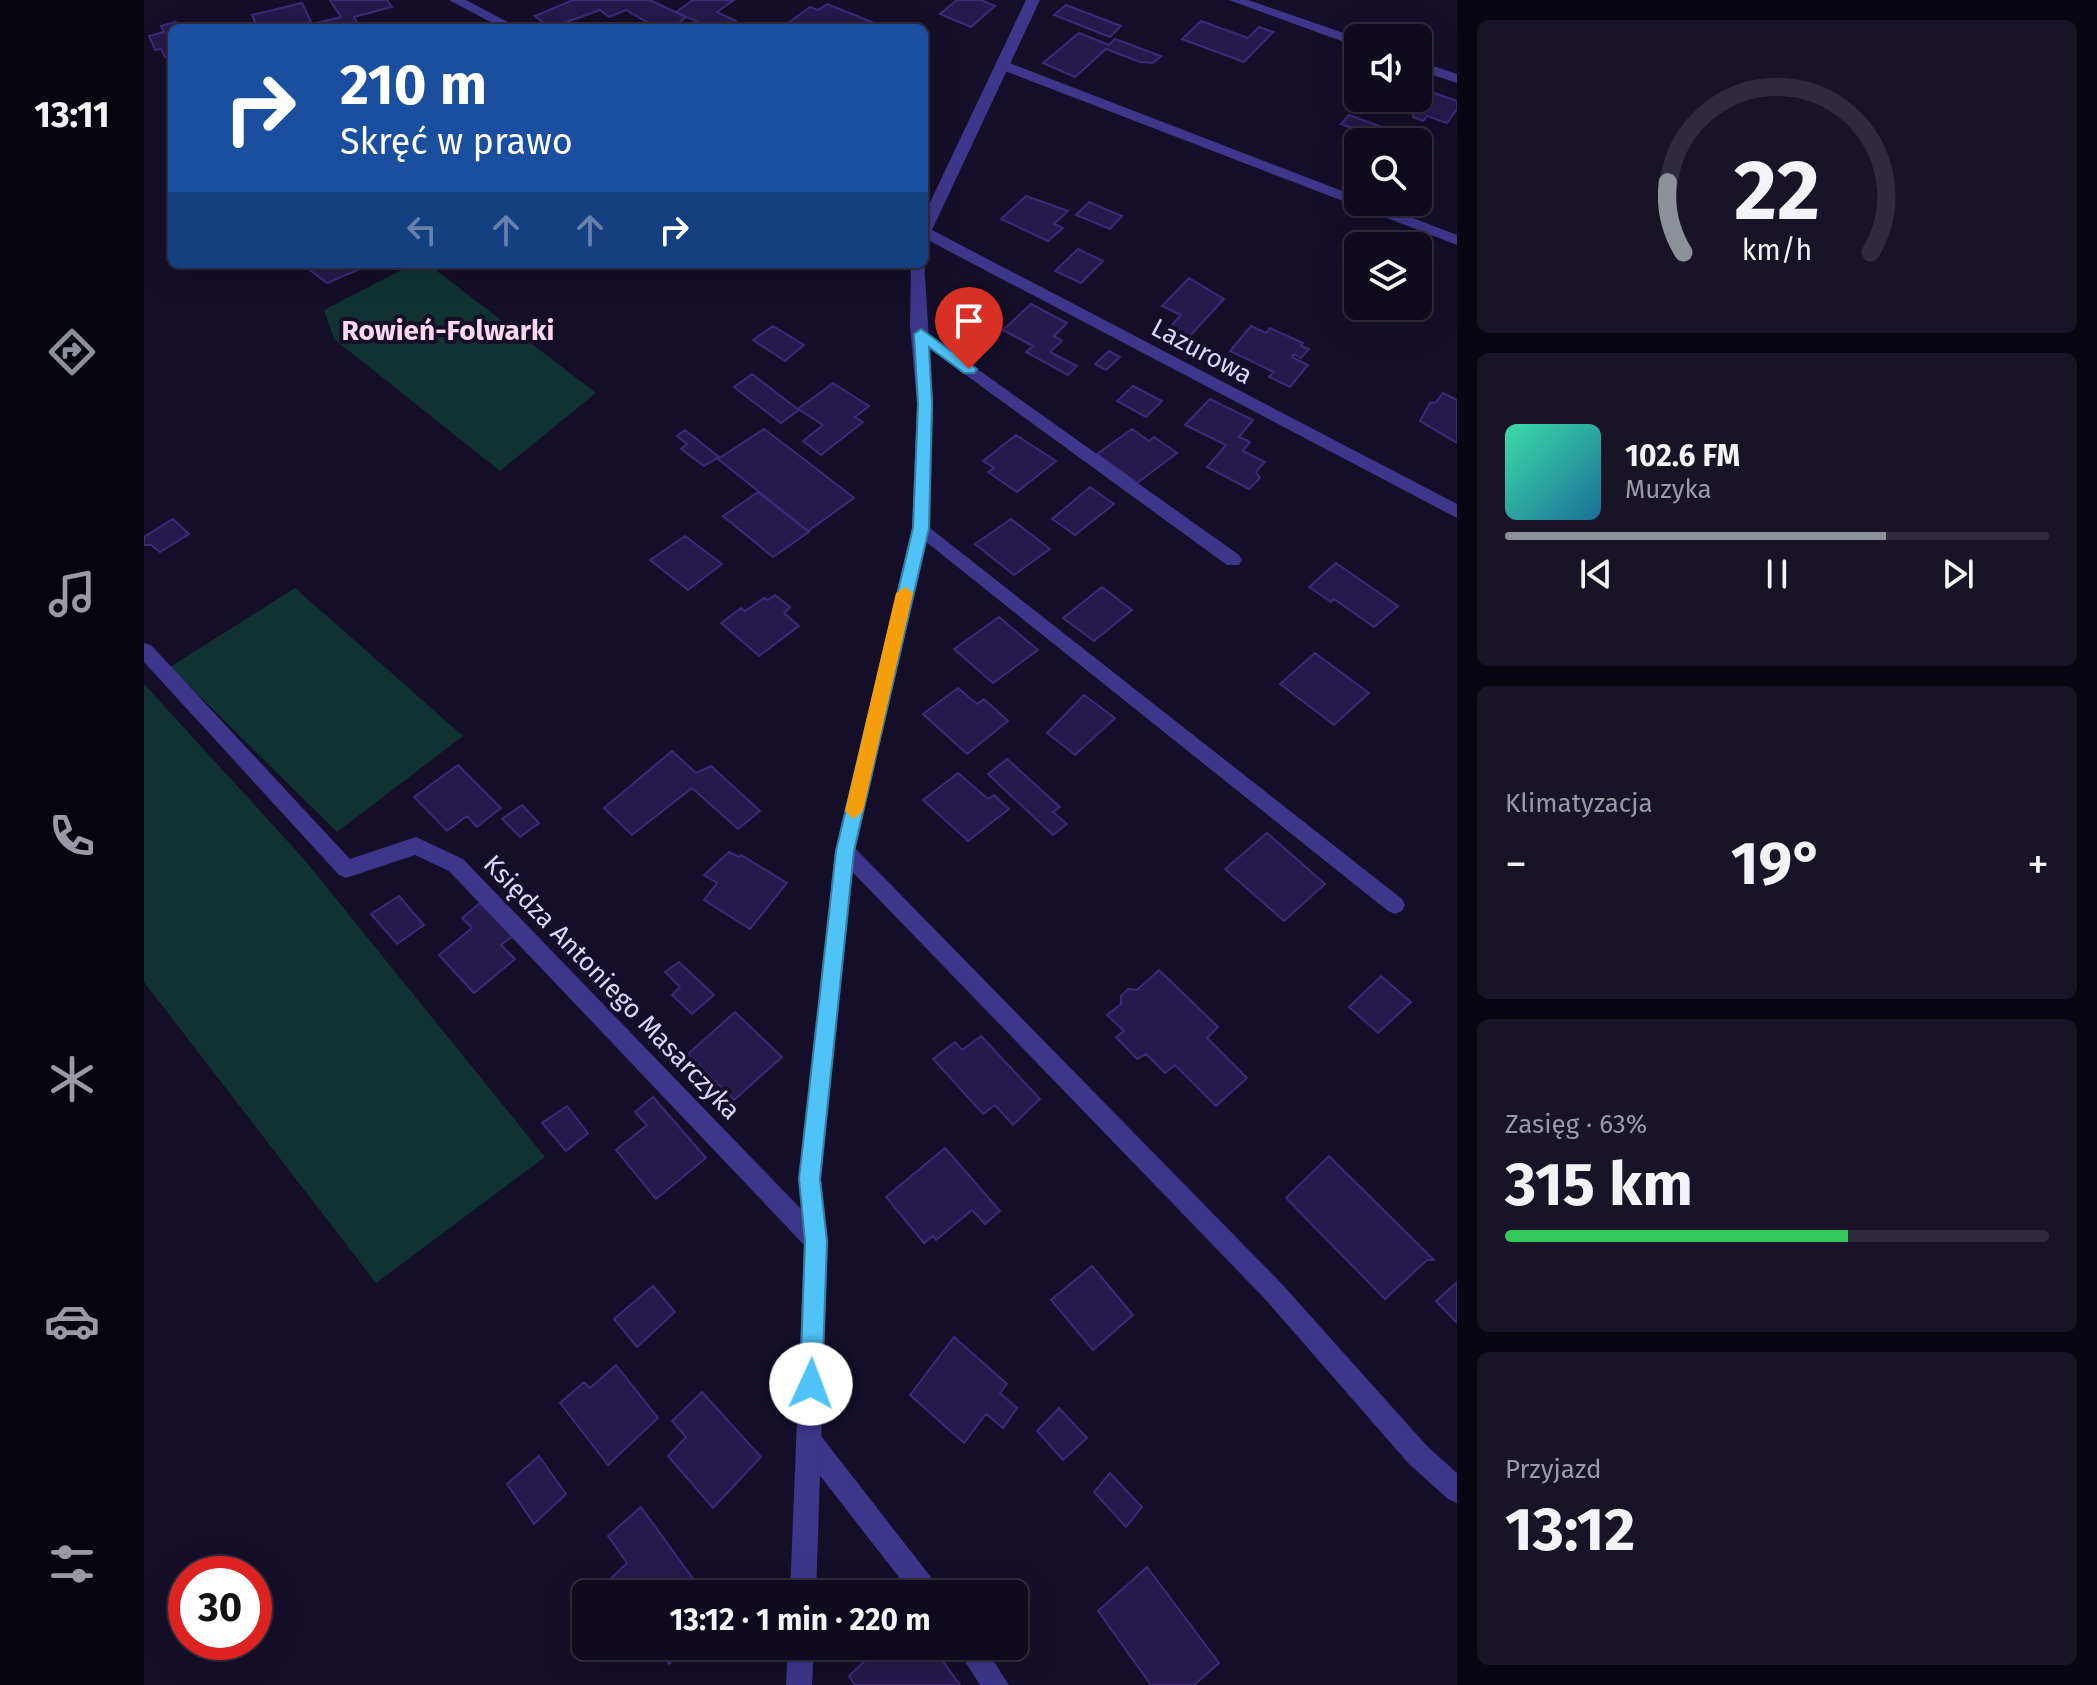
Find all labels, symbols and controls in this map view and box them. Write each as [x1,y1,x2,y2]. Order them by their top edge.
map controls [1344,24,1432,320]
button: sound [1344,24,1432,112]
text: 210 m [340,52,487,119]
icon: right [208,56,312,160]
text: 13:11 [34,93,110,137]
text: Skręć w prawo [340,120,573,164]
button: search [1344,128,1432,216]
text: 22 [1734,140,1820,240]
icon: left [400,208,444,252]
icon: ahead [484,208,528,252]
icon: ahead [568,208,612,252]
icon: right [652,208,696,252]
button: layers [1344,232,1432,320]
text: km/h [1742,233,1812,268]
pin [935,287,1003,369]
icon: arrive [947,299,991,343]
street label: Lazurowa [1146,312,1258,391]
district label: Rowień-Folwarki [342,314,554,347]
icon: directions [44,324,100,380]
text: 102.6 FM [1625,438,1740,474]
text: Muzyka [1625,474,1712,505]
icon: previous [1574,552,1618,596]
icon: pause [1755,552,1799,596]
icon: next [1936,552,1980,596]
icon: music [44,566,100,622]
text: Klimatyzacja [1505,788,1653,819]
icon: phone [44,808,100,864]
text: 19° [1731,828,1823,900]
text: − [1505,838,1527,891]
text: + [2027,838,2049,891]
street label: Księdza Antoniego Masarczyka [477,849,746,1126]
icon: climate [44,1051,100,1107]
text: Zasięg · 63% [1505,1109,1647,1140]
text: 315 km [1505,1149,1693,1221]
icon: car [44,1293,100,1349]
position arrow [769,1342,853,1426]
text: Przyjazd [1505,1454,1602,1485]
text: 13:12 [1505,1494,1635,1566]
icon: filters [44,1536,100,1592]
speed limit sign: 30 [168,1556,272,1660]
text: 13:12 · 1 min · 220 m [669,1602,931,1638]

